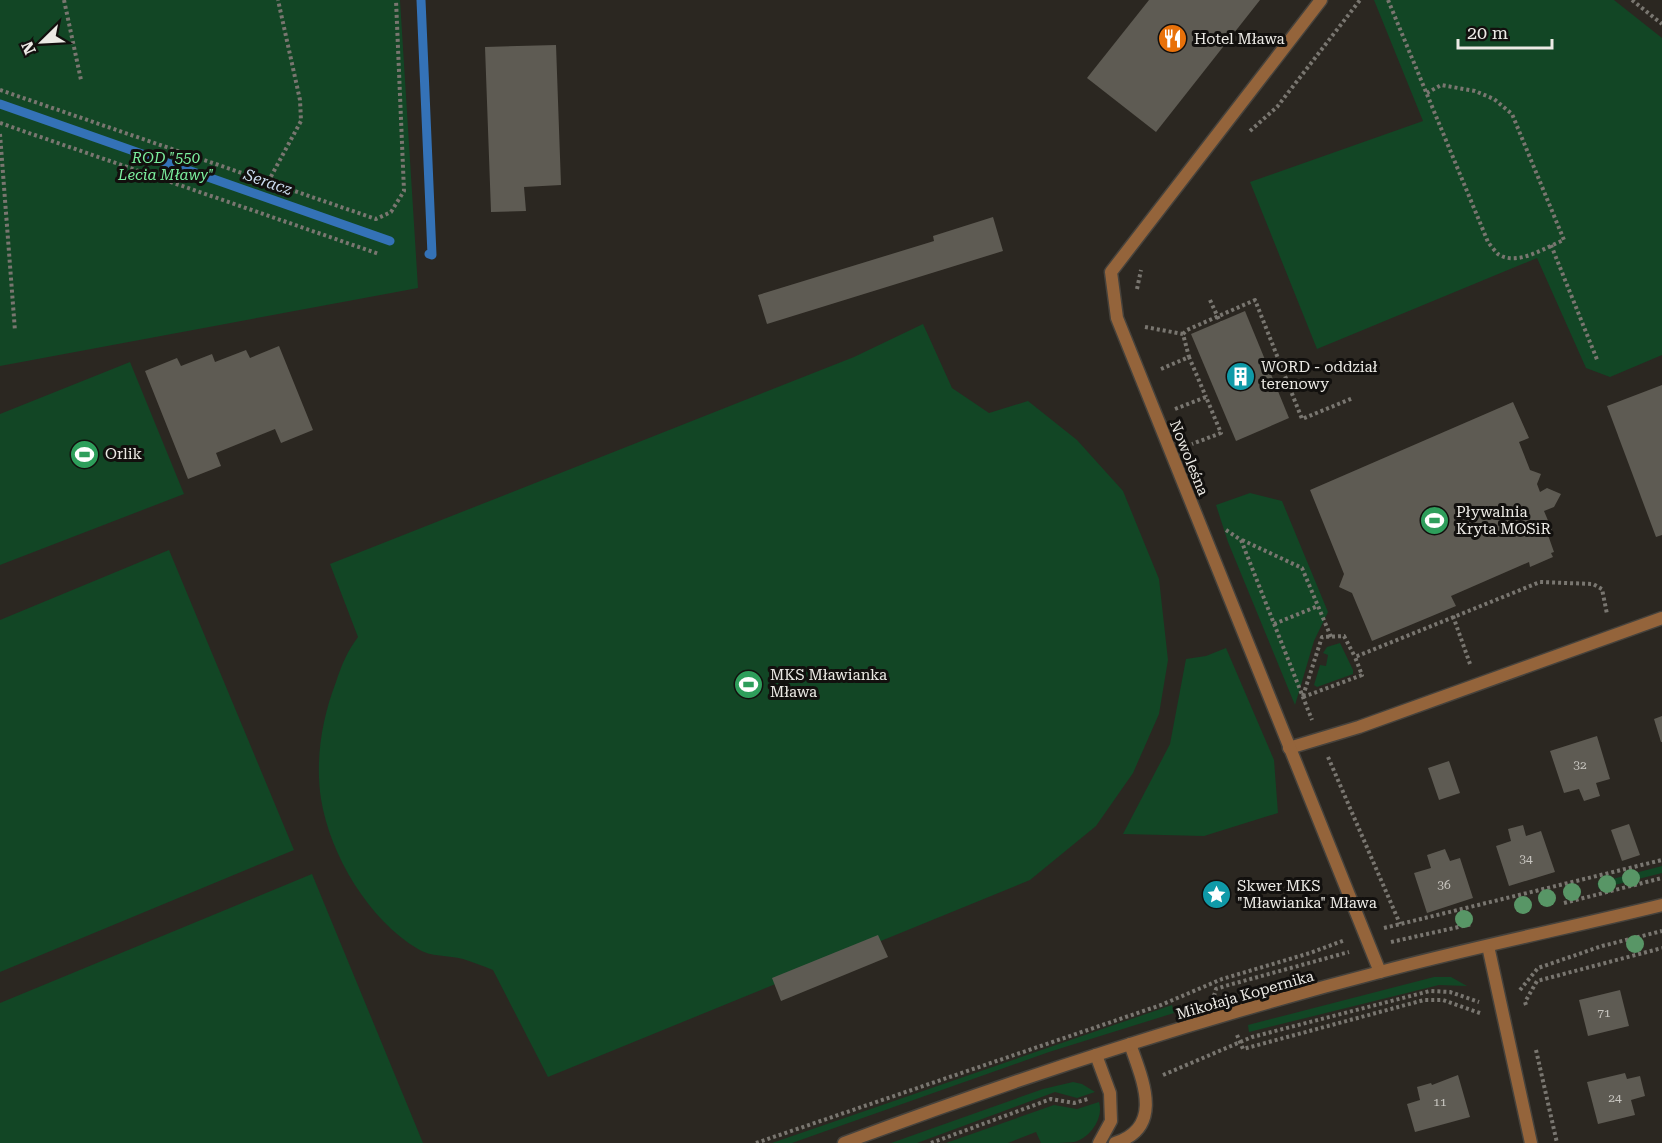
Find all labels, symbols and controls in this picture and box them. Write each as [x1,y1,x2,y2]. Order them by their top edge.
north arrow [12,12,72,72]
scale bar [1458,12,1552,50]
text: 20 m [1467,22,1508,43]
restaurant icon: Hotel Mława [1157,23,1189,55]
place label: Hotel Mława [1194,30,1285,48]
text: N [18,38,40,57]
park label: ROD "550 Lecia Mławy" [117,149,214,184]
water label: Seracz [240,165,295,199]
place label: WORD - oddział terenowy [1261,358,1378,393]
building icon: WORD - oddział terenowy [1224,360,1256,392]
street label: Nowoleśna [1166,418,1212,498]
sports icon: Orlik [68,438,100,470]
place label: Orlik [105,445,142,463]
place label: Pływalnia Kryta MOSiR [1456,503,1551,538]
sports icon: Pływalnia Kryta MOSiR [1419,505,1451,537]
place label: MKS Mławianka Mława [770,666,887,701]
sports icon: MKS Mławianka Mława [733,668,765,700]
house number: 32 [1573,758,1587,772]
house number: 34 [1519,852,1533,866]
place label: Skwer MKS "Mławianka" Mława [1237,877,1377,912]
house number: 36 [1437,878,1451,892]
place icon: Skwer MKS "Mławianka" Mława [1200,879,1232,911]
street label: Mikołaja Kopernika [1174,967,1316,1023]
house number: 71 [1597,1006,1611,1020]
house number: 24 [1608,1091,1622,1105]
house number: 11 [1433,1095,1447,1109]

